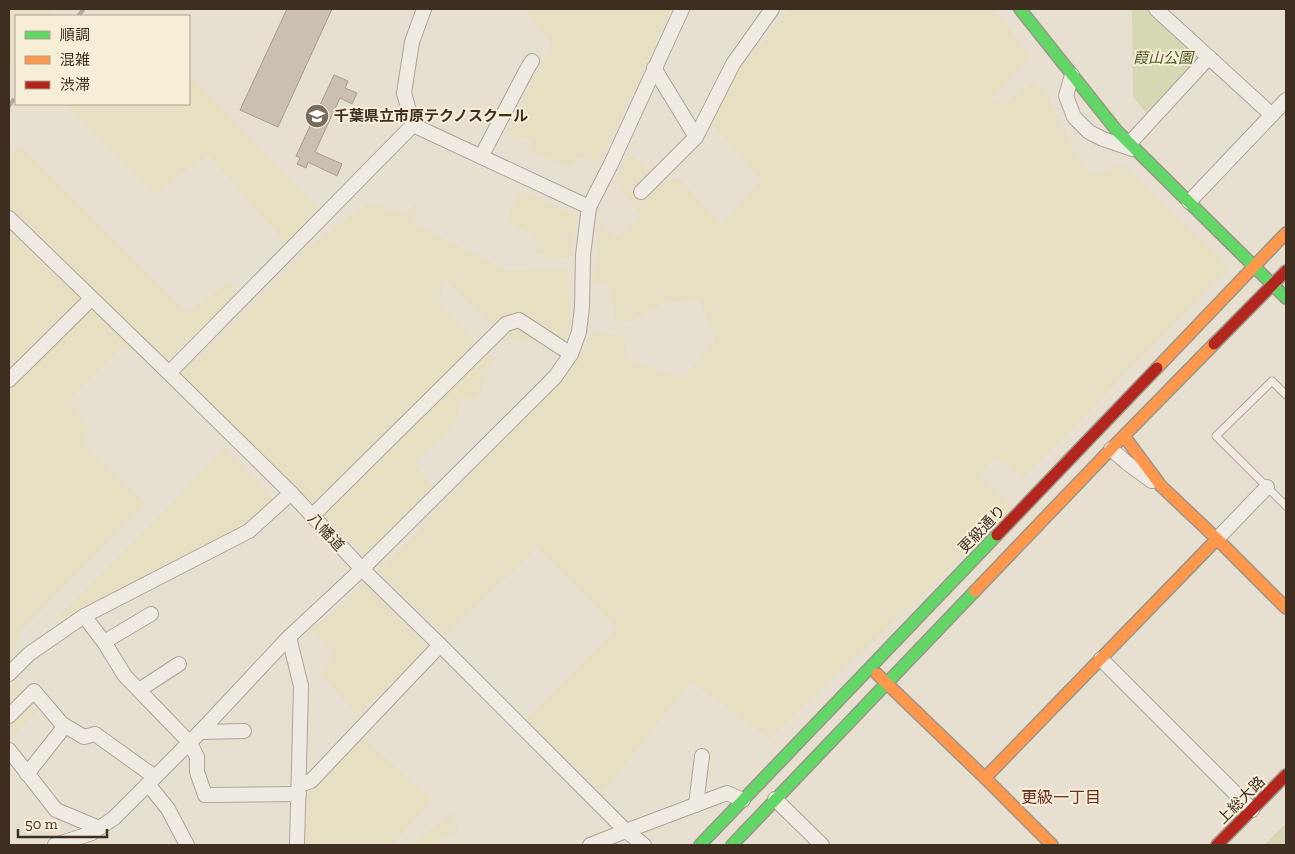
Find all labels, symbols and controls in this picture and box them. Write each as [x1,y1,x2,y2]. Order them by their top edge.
legend [15,15,190,105]
text: 順調 [60,26,90,44]
park label: 葭山公園 [1133,49,1195,67]
text: 混雑 [60,51,90,69]
text: 渋滞 [60,76,90,94]
school or university icon: 千葉県立市原テクノスクール [304,103,330,129]
place label: 千葉県立市原テクノスクール [334,107,528,125]
street label: 更級通り [955,501,1009,557]
street label: 八幡道 [304,509,348,555]
street label: 上総大路 [1213,772,1269,828]
district label: 更級一丁目 [1021,788,1101,807]
scale bar [18,806,106,838]
text: 50 m [25,815,58,833]

